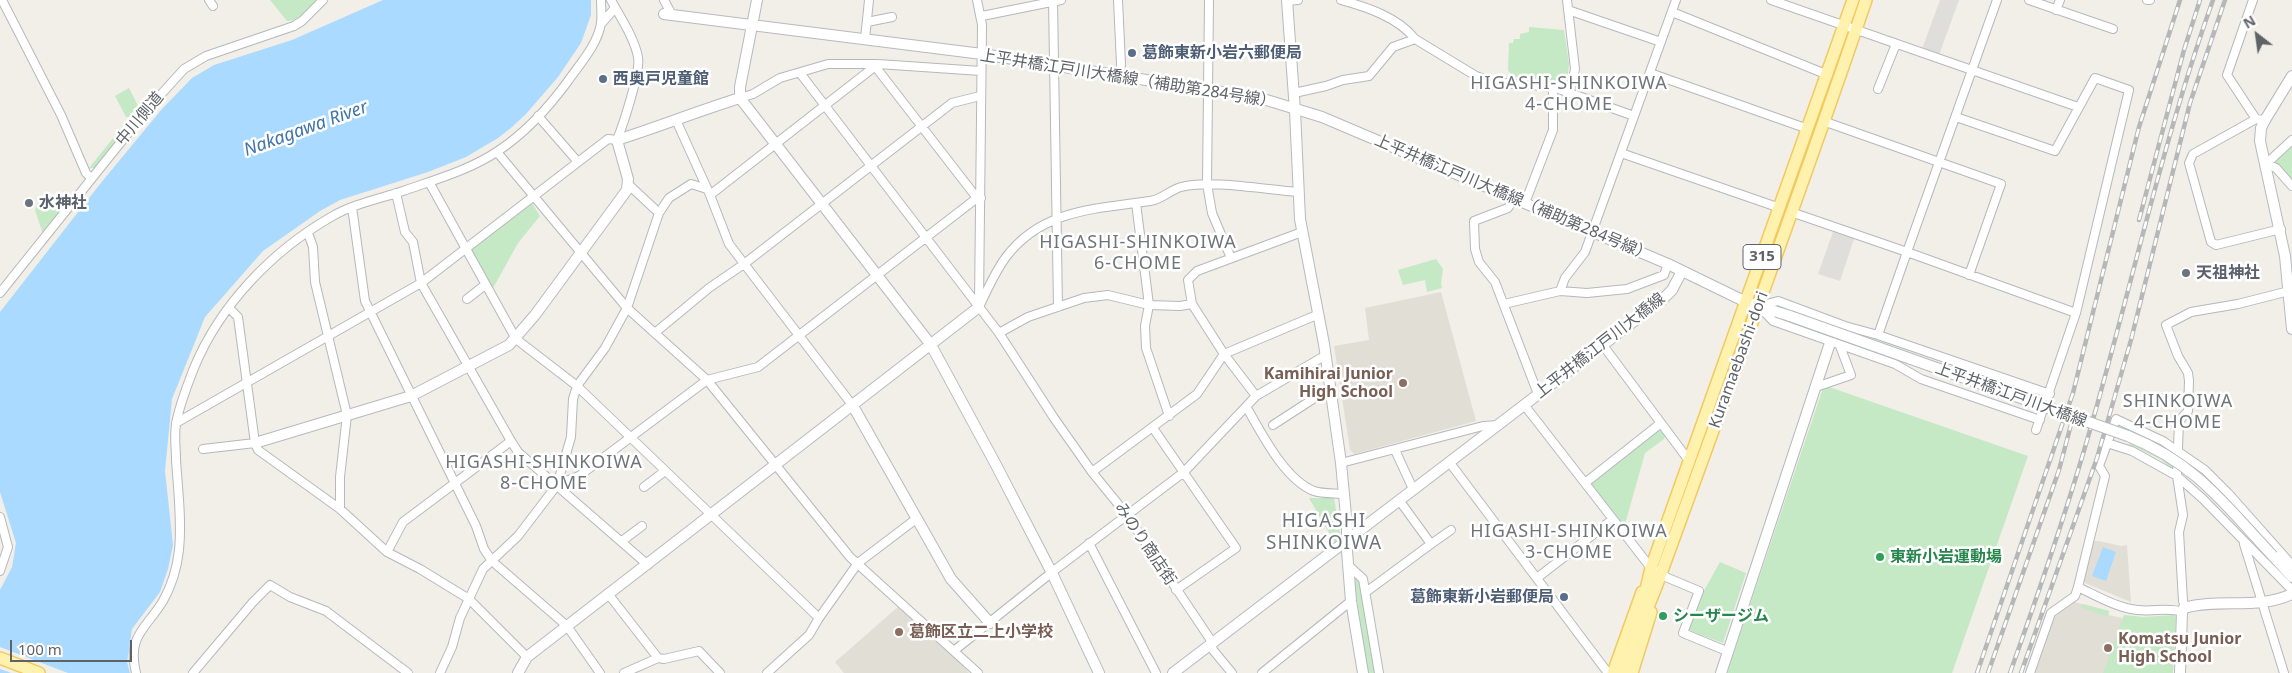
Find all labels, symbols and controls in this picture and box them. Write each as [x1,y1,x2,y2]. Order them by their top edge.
north arrow [2232,10,2282,60]
text: N [2240,11,2259,33]
place label: 葛飾東新小岩六郵便局 [1142,43,1302,63]
street label: 上平井橋江戸川大橋線（補助第284号線） [979,46,1277,112]
marker: 葛飾東新小岩六郵便局 [1126,47,1138,59]
place label: 西奥戸児童館 [613,69,709,89]
marker: 西奥戸児童館 [597,73,609,85]
district label: HIGASHI-SHINKOIWA 4-CHOME [1468,73,1670,116]
street label: 中川側道 [112,88,168,150]
water label: Nakagawa River [241,97,371,161]
street label: 上平井橋江戸川大橋線（補助第284号線） [1371,131,1655,265]
place label: 水神社 [39,193,87,213]
marker: 水神社 [23,197,35,209]
district label: HIGASHI-SHINKOIWA 6-CHOME [1037,232,1239,274]
road number: 315 [1743,244,1781,270]
place label: 天祖神社 [2196,263,2260,283]
marker: 天祖神社 [2180,267,2192,279]
street label: 上平井橋江戸川大橋線 [1531,289,1669,403]
street label: Kuramaebashi-dori [1705,289,1773,431]
street label: 上平井橋江戸川大橋線 [1933,359,2089,431]
place label: Kamihirai Junior High School [1264,364,1393,402]
marker: Kamihirai Junior High School [1397,377,1409,389]
district label: SHINKOIWA 4-CHOME [2122,391,2234,434]
district label: HIGASHI-SHINKOIWA 8-CHOME [443,452,645,494]
street label: みのり商店街 [1110,499,1180,589]
district label: HIGASHI SHINKOIWA [1265,511,1383,555]
district label: HIGASHI-SHINKOIWA 3-CHOME [1468,521,1670,564]
place label: 東新小岩運動場 [1890,547,2002,567]
marker: 東新小岩運動場 [1874,551,1886,563]
place label: 葛飾東新小岩郵便局 [1410,587,1554,607]
marker: 葛飾東新小岩郵便局 [1558,591,1570,603]
place label: シーザージム [1673,606,1769,626]
marker: シーザージム [1657,610,1669,622]
place label: 葛飾区立二上小学校 [909,622,1053,642]
marker: 葛飾区立二上小学校 [893,626,905,638]
place label: Komatsu Junior High School [2118,629,2241,667]
scale bar [12,630,135,662]
text: 100 m [18,639,62,659]
marker: Komatsu Junior High School [2102,642,2114,654]

